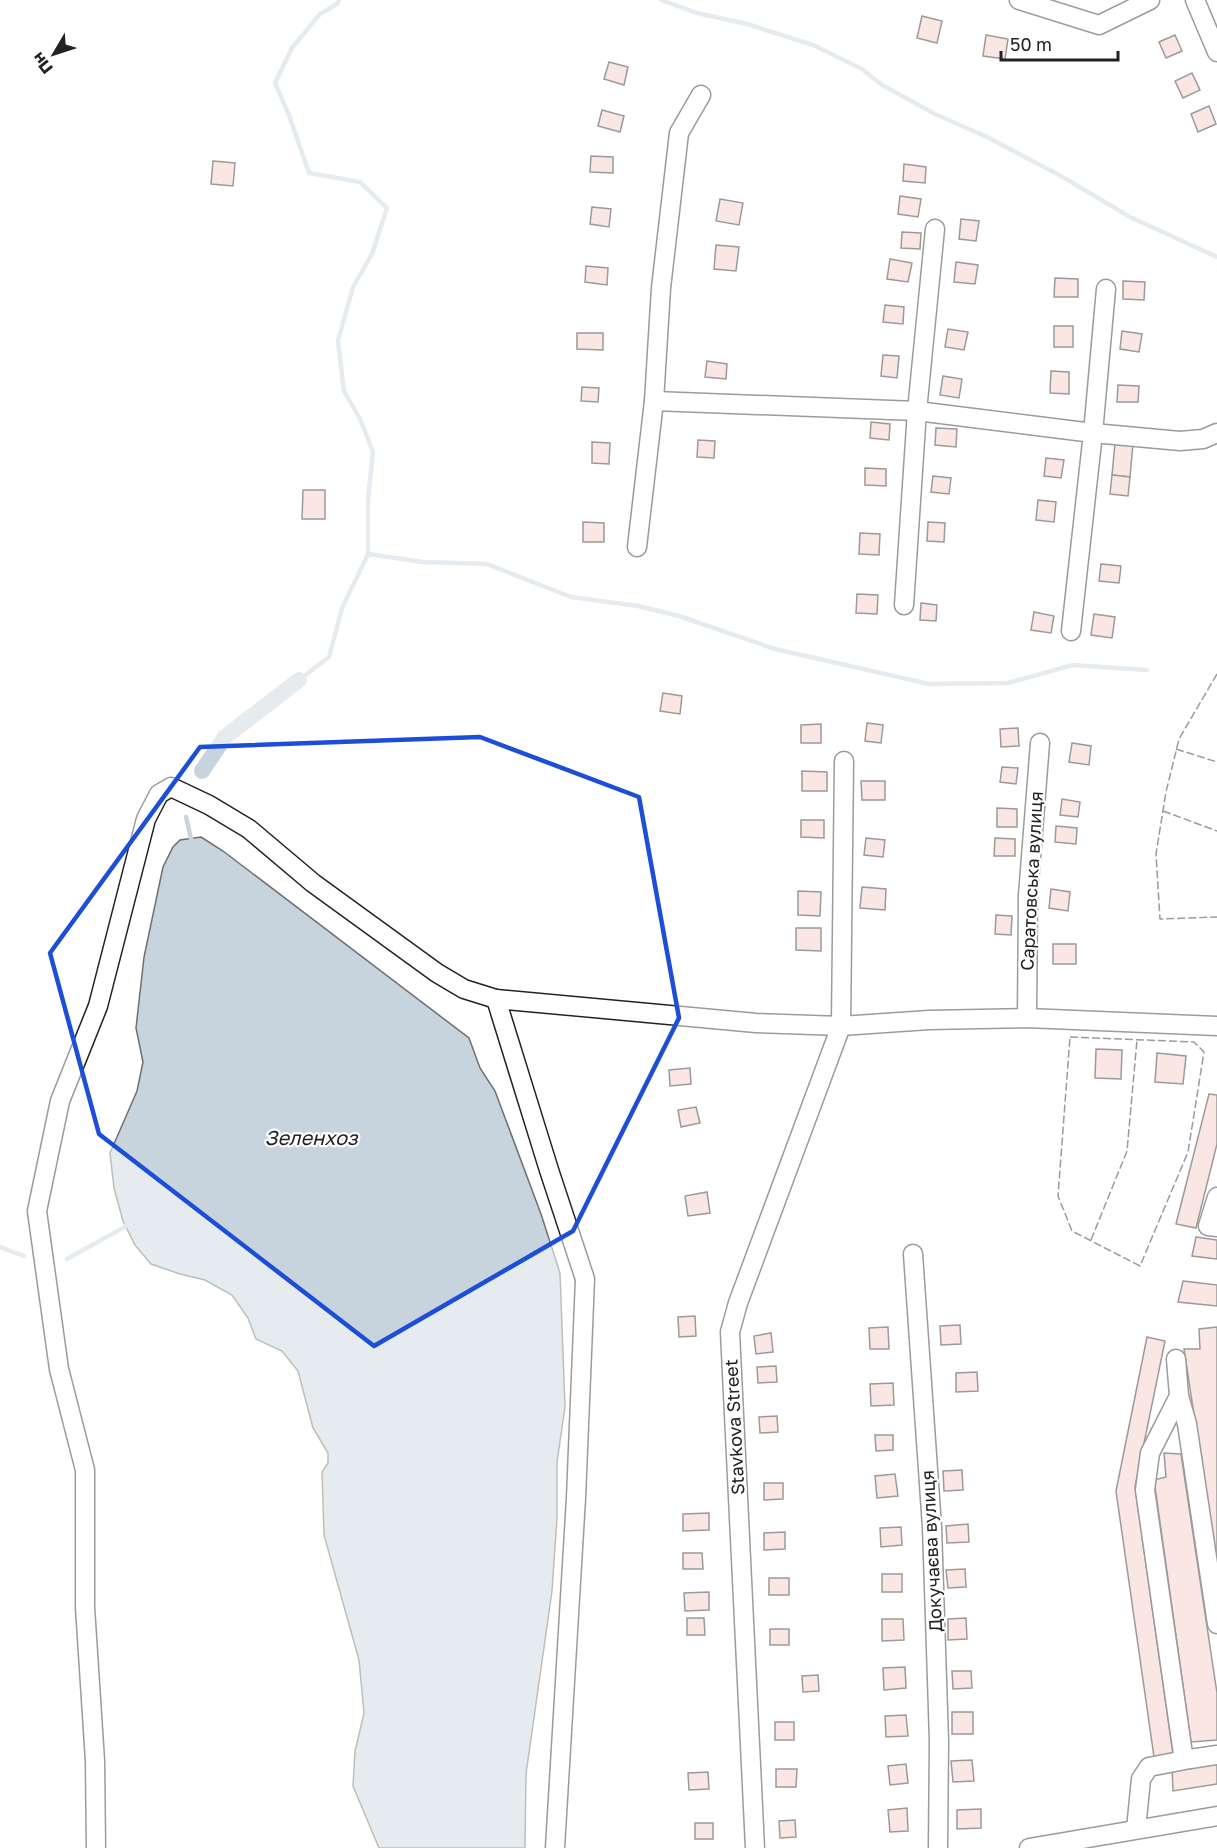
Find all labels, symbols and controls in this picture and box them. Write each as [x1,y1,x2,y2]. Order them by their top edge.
north arrow [24,24,84,84]
scale bar [1001,24,1118,62]
text: 50 m [1010,33,1052,55]
text: Пн [28,49,57,78]
street label: Саратовська вулиця [1015,791,1047,971]
water label: Зеленхоз [265,1125,359,1149]
street label: Stavkova Street [719,1359,749,1496]
street label: Докучаєва вулиця [916,1470,946,1633]

